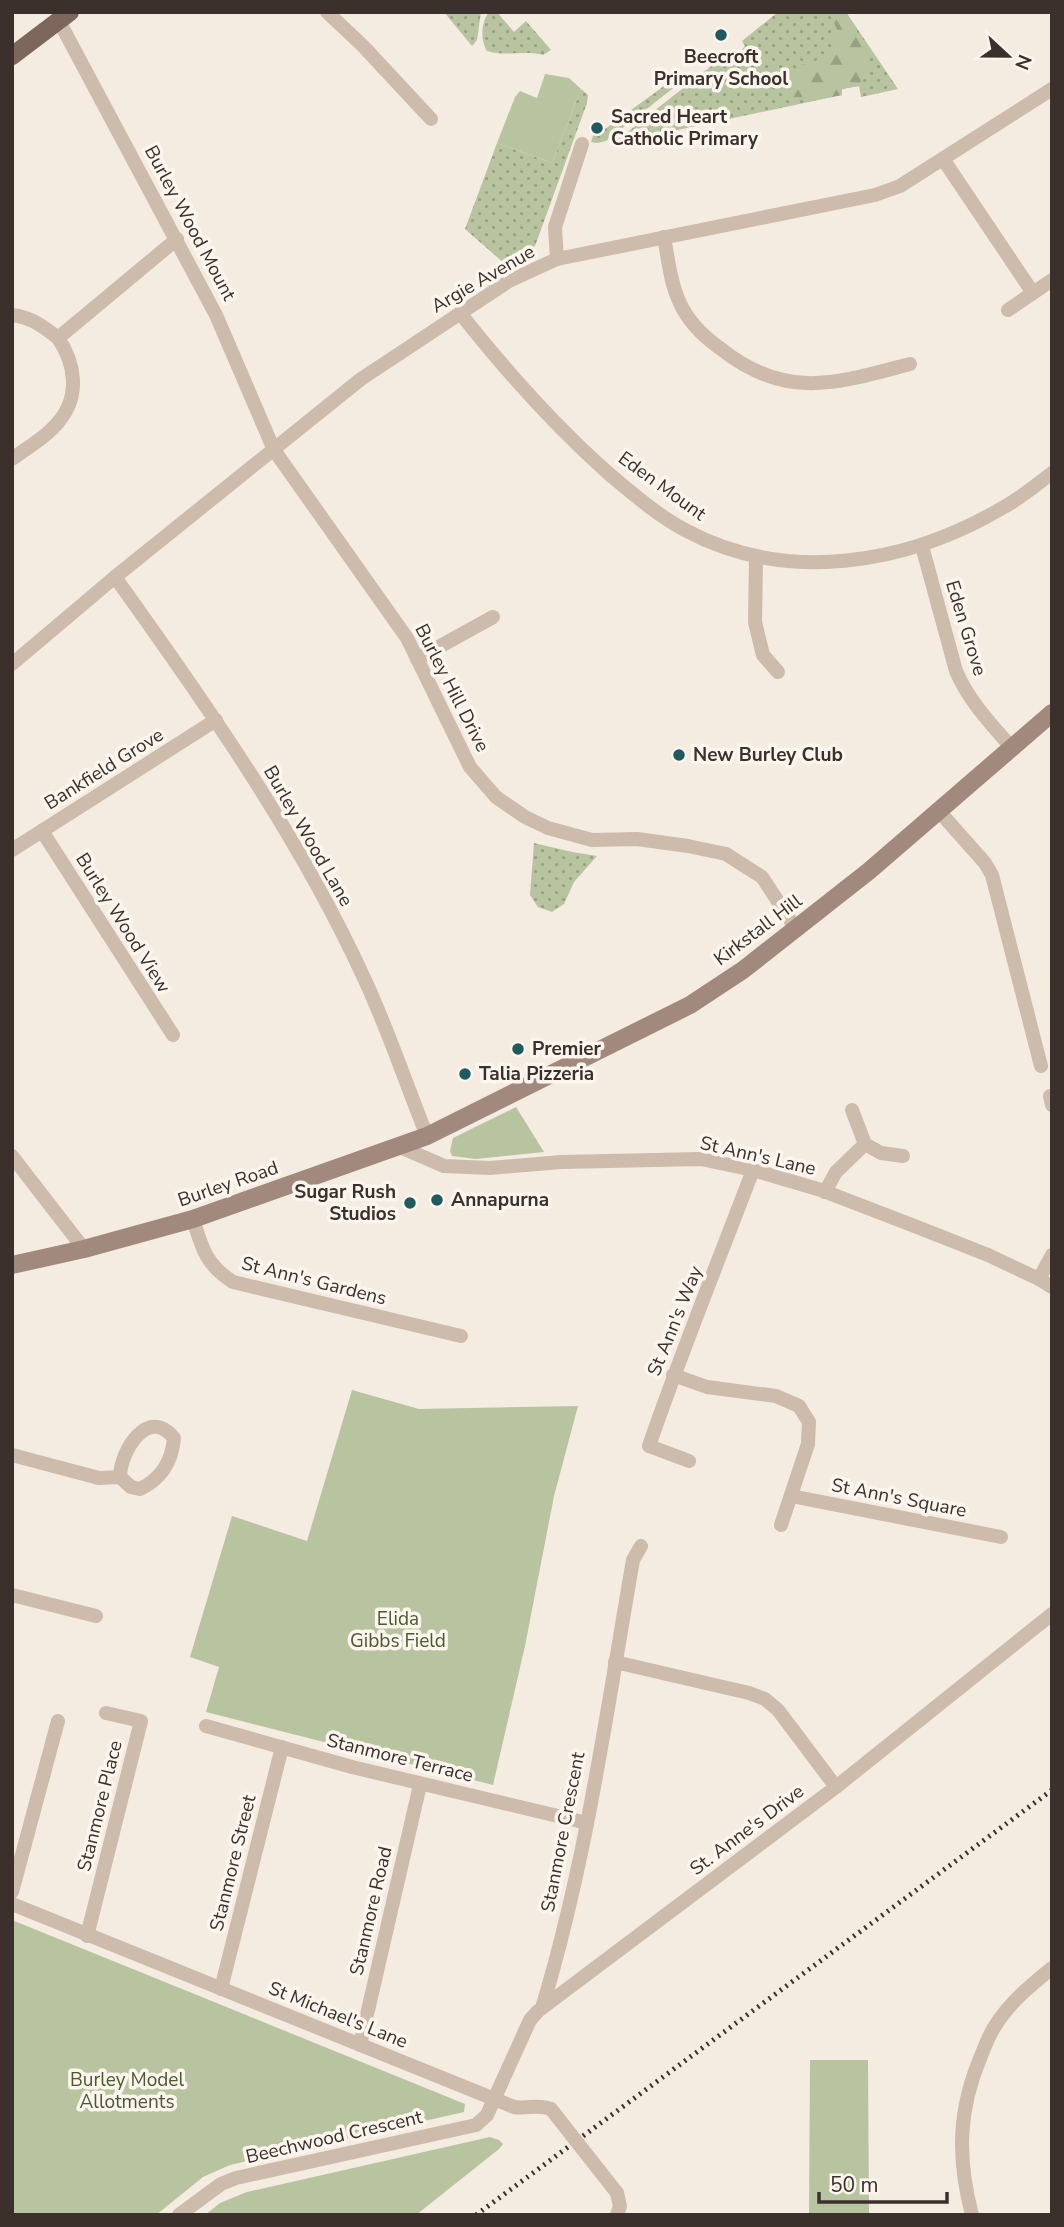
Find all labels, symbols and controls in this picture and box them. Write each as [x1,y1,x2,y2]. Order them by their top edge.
north arrow [973,21,1043,91]
marker: Beecroft Primary School [713,27,729,43]
place label: Beecroft Primary School [654,44,788,92]
text: N [1008,51,1038,73]
place label: Sacred Heart Catholic Primary [611,104,759,152]
marker: Sacred Heart Catholic Primary [589,120,605,136]
street label: Burley Wood Mount [138,141,242,305]
street label: Argie Avenue [426,239,540,319]
street label: Eden Mount [613,445,711,527]
street label: Eden Grove [939,577,993,679]
street label: Burley Hill Drive [409,619,495,757]
street label: Bankfield Grove [39,722,169,816]
place label: New Burley Club [693,742,843,768]
marker: New Burley Club [671,747,687,763]
street label: Burley Wood Lane [257,761,359,911]
street label: Burley Wood View [69,848,177,998]
street label: Kirkstall Hill [708,888,808,972]
place label: Premier [532,1036,602,1062]
marker: Premier [510,1041,526,1057]
place label: Talia Pizzeria [479,1061,594,1087]
marker: Talia Pizzeria [457,1066,473,1082]
street label: St Ann's Lane [698,1130,818,1182]
street label: Burley Road [174,1155,282,1213]
place label: Sugar Rush Studios [294,1179,396,1227]
place label: Annapurna [451,1187,549,1213]
marker: Annapurna [429,1192,445,1208]
marker: Sugar Rush Studios [402,1195,418,1211]
street label: St Ann's Gardens [239,1250,389,1312]
street label: St Ann's Way [641,1262,709,1380]
street label: St Ann's Square [829,1472,969,1524]
park label: Elida Gibbs Field [350,1606,446,1654]
street label: Stanmore Terrace [324,1727,476,1789]
street label: Stanmore Place [71,1738,129,1874]
street label: Stanmore Crescent [535,1749,591,1914]
street label: St. Anne's Drive [685,1779,809,1881]
street label: Stanmore Street [204,1792,263,1934]
street label: Stanmore Road [344,1844,398,1978]
street label: St Michael's Lane [264,1975,412,2055]
park label: Burley Model Allotments [70,2067,184,2115]
street label: Beechwood Crescent [243,2104,425,2170]
scale bar [819,2160,947,2204]
text: 50 m [830,2171,879,2199]

